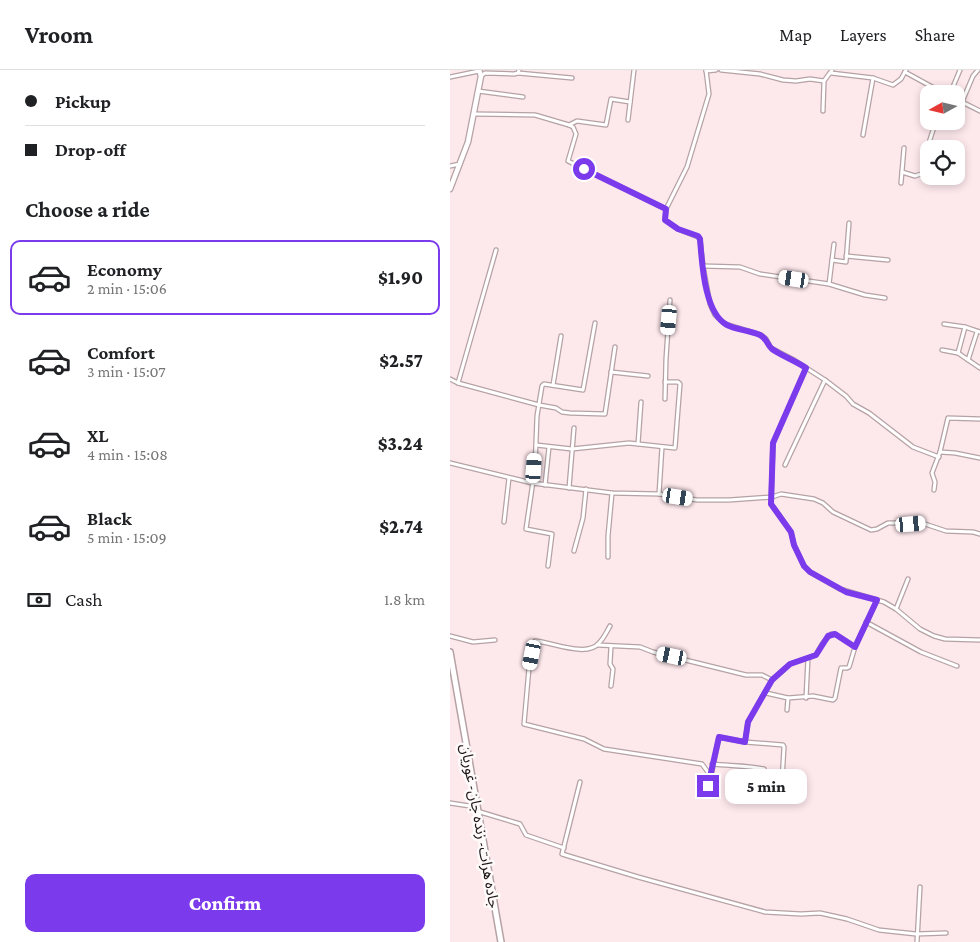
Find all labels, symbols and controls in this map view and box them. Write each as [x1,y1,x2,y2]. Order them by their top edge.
text: Vroom [25,21,93,48]
text: Map [779,25,812,45]
text: Layers [840,25,887,45]
text: Share [915,25,955,45]
north arrow [920,85,965,130]
map controls [920,85,965,185]
text: Pickup [55,91,111,112]
text: Drop-off [55,139,126,160]
button: locate [920,140,965,185]
route start [573,158,595,180]
text: Choose a ride [25,197,150,222]
icon: car [27,255,72,300]
text: Economy [87,259,162,280]
text: $1.90 [378,267,423,288]
car [778,269,809,289]
text: 2 min · 15:06 [87,280,167,297]
car [660,304,677,336]
icon: car [27,338,72,383]
text: Comfort [87,342,155,363]
text: $2.57 [379,350,423,371]
text: 3 min · 15:07 [87,363,166,380]
icon: car [27,421,72,466]
text: XL [87,425,109,446]
text: $3.24 [378,433,423,454]
text: 4 min · 15:08 [87,446,168,463]
car [525,453,542,483]
car [662,487,693,507]
icon: car [27,504,72,549]
text: Black [87,508,132,529]
car [895,515,926,533]
text: $2.74 [379,516,423,537]
text: 5 min · 15:09 [87,529,167,546]
icon: cash [25,586,53,614]
text: Cash [65,589,103,610]
text: 1.8 km [384,591,425,608]
car [521,639,542,671]
car [655,646,688,666]
street label: جاده هرات- زنده جان- غوریان [457,743,502,910]
callout: 5 min [726,768,808,804]
route end [697,775,719,797]
text: 5 min [746,778,786,795]
button: Confirm [25,874,425,932]

